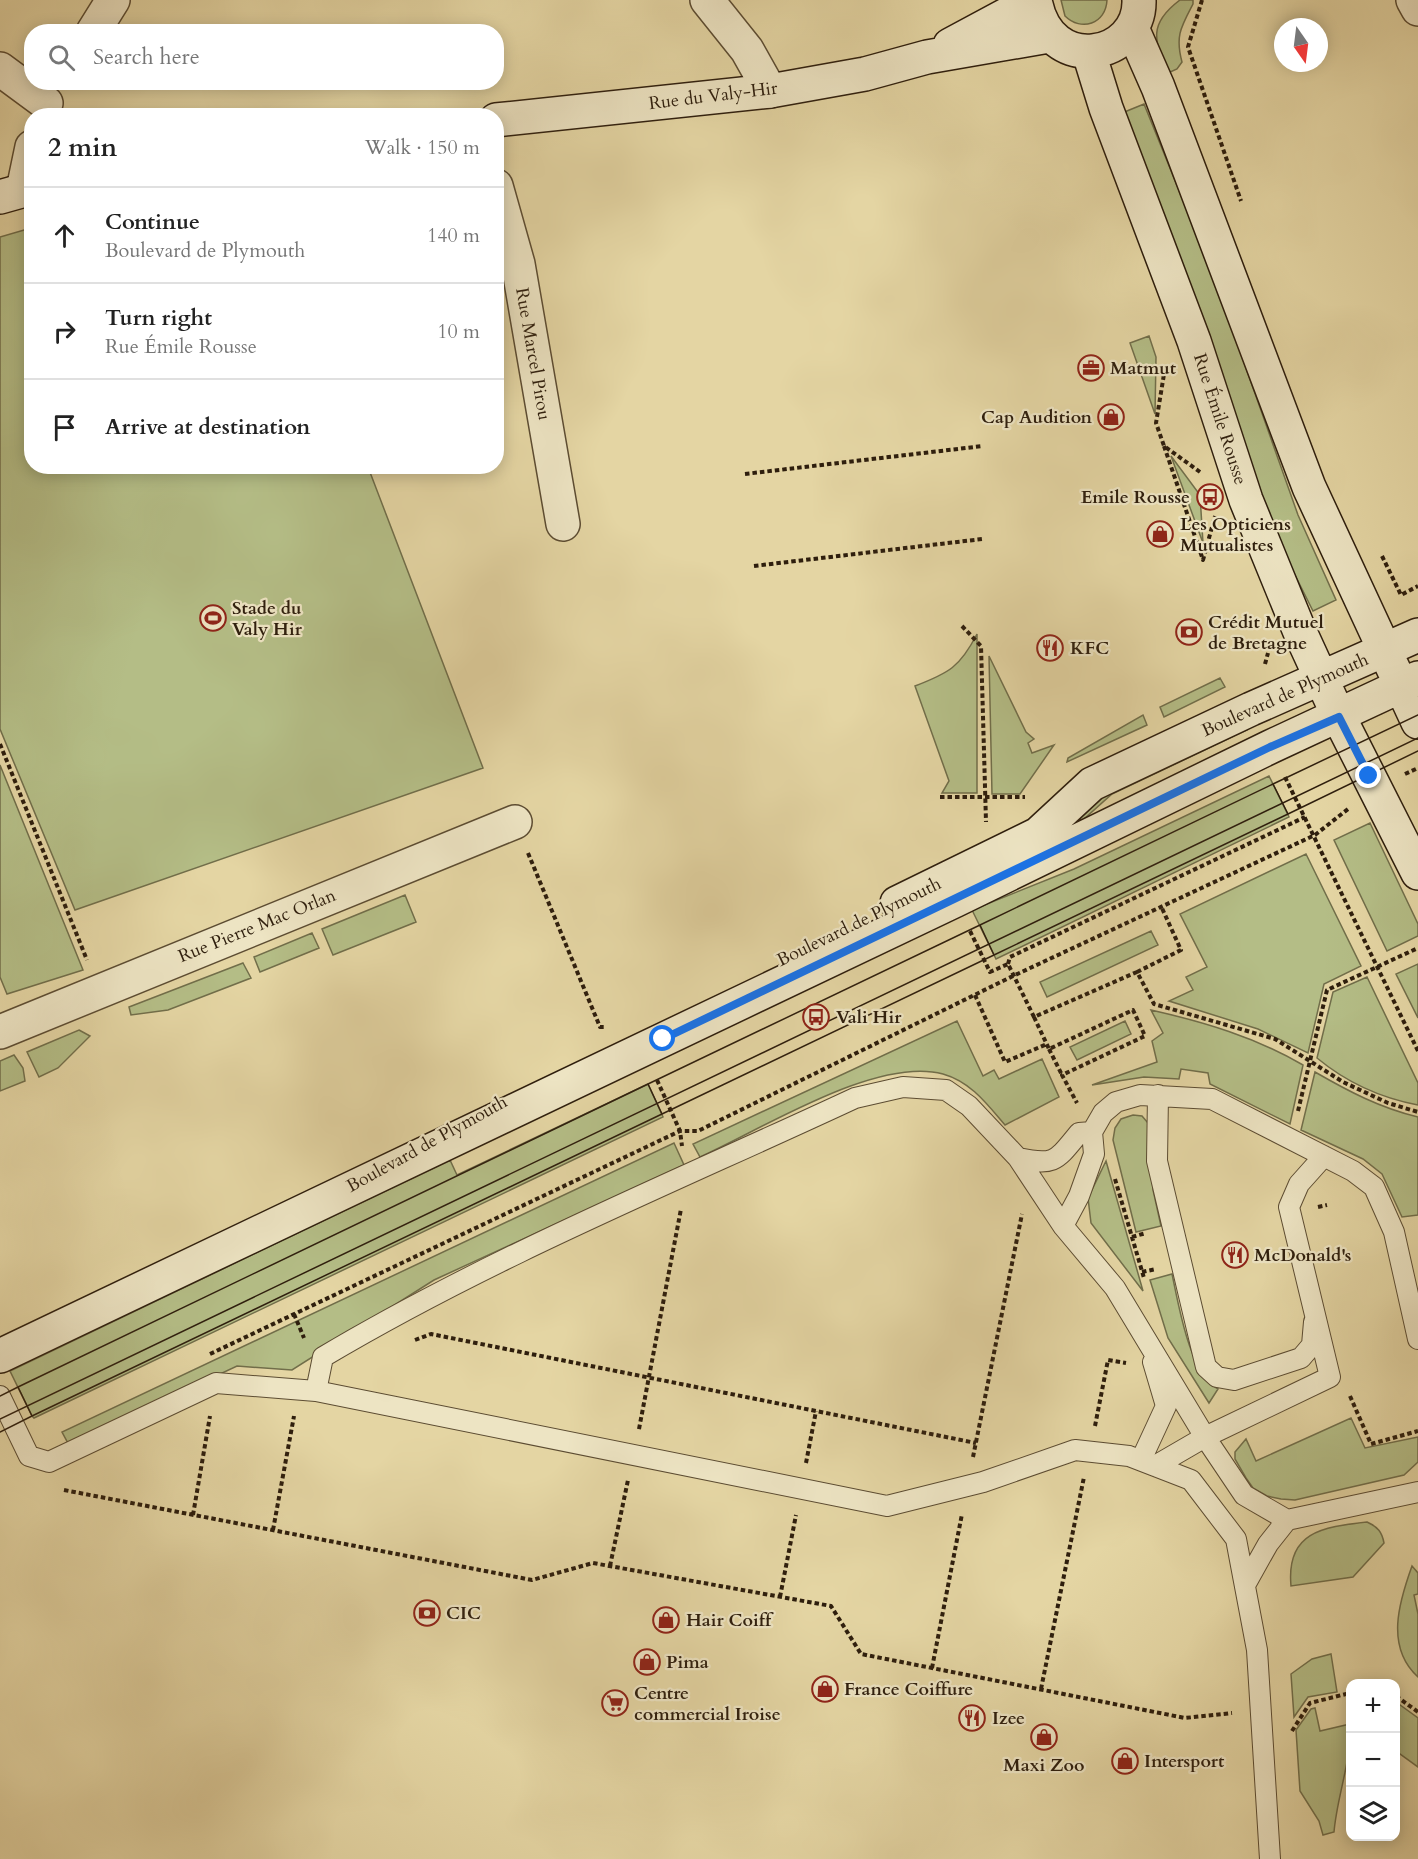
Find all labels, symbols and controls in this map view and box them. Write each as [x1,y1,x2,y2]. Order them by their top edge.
north arrow [1274,18,1328,72]
search box [24,24,504,90]
icon: search [45,41,78,74]
text: Search here [93,42,200,72]
street label: Rue du Valy-Hir [647,76,779,116]
text: 2 min [48,130,117,165]
text: Walk · 150 m [365,134,480,161]
text: Continue [105,207,200,237]
icon: ahead [48,219,81,252]
text: 140 m [427,222,480,249]
text: Boulevard de Plymouth [105,237,305,264]
street label: Rue Marcel Pirou [509,286,557,422]
text: Turn right [105,303,212,333]
icon: right [48,315,81,348]
text: 10 m [437,318,480,345]
text: Rue Émile Rousse [105,333,257,360]
street label: Rue Émile Rousse [1187,350,1253,488]
office icon: Matmut [1076,353,1106,383]
place label: Matmut [1110,356,1177,381]
shop icon: Cap Audition [1096,402,1126,432]
place label: Cap Audition [981,405,1092,430]
icon: arrive [48,411,81,444]
text: Arrive at destination [105,412,310,442]
bus stop icon: Emile Rousse [1195,482,1225,512]
place label: Emile Rousse [1081,485,1190,510]
place label: Les Opticiens Mutualistes [1180,512,1291,558]
shop icon: Les Opticiens Mutualistes [1145,519,1175,549]
place label: Stade du Valy Hir [232,596,303,642]
sports icon: Stade du Valy Hir [198,603,228,633]
place label: Crédit Mutuel de Bretagne [1208,610,1324,656]
bank icon: Crédit Mutuel de Bretagne [1174,617,1204,647]
restaurant icon: KFC [1035,633,1065,663]
place label: KFC [1070,636,1109,661]
street label: Boulevard de Plymouth [1198,647,1372,743]
route end [1355,762,1381,788]
street label: Boulevard de Plymouth [773,871,946,973]
street label: Rue Pierre Mac Orlan [174,883,340,969]
bus stop icon: Vali Hir [801,1002,831,1032]
place label: Vali Hir [836,1005,902,1030]
route start [649,1025,675,1051]
street label: Boulevard de Plymouth [342,1089,512,1199]
restaurant icon: McDonald's [1220,1240,1250,1270]
place label: McDonald's [1254,1243,1351,1268]
bank icon: CIC [412,1598,442,1628]
place label: CIC [446,1601,481,1626]
shop icon: Hair Coiff [651,1605,681,1635]
place label: Hair Coiff [686,1608,774,1633]
shop icon: Pima [632,1647,662,1677]
place label: Pima [666,1650,709,1675]
shop icon: France Coiffure [810,1674,840,1704]
place label: France Coiffure [844,1677,973,1702]
map controls [1346,1679,1400,1841]
button: + [1346,1679,1400,1733]
place label: Centre commercial Iroise [634,1681,781,1727]
supermarket icon: Centre commercial Iroise [600,1688,630,1718]
restaurant icon: Izee [957,1703,987,1733]
place label: Izee [992,1706,1025,1731]
shop icon: Maxi Zoo [1029,1722,1059,1752]
button: − [1346,1733,1400,1787]
shop icon: Intersport [1110,1746,1140,1776]
place label: Intersport [1144,1749,1225,1774]
place label: Maxi Zoo [1003,1753,1085,1778]
button: layers [1346,1787,1400,1841]

